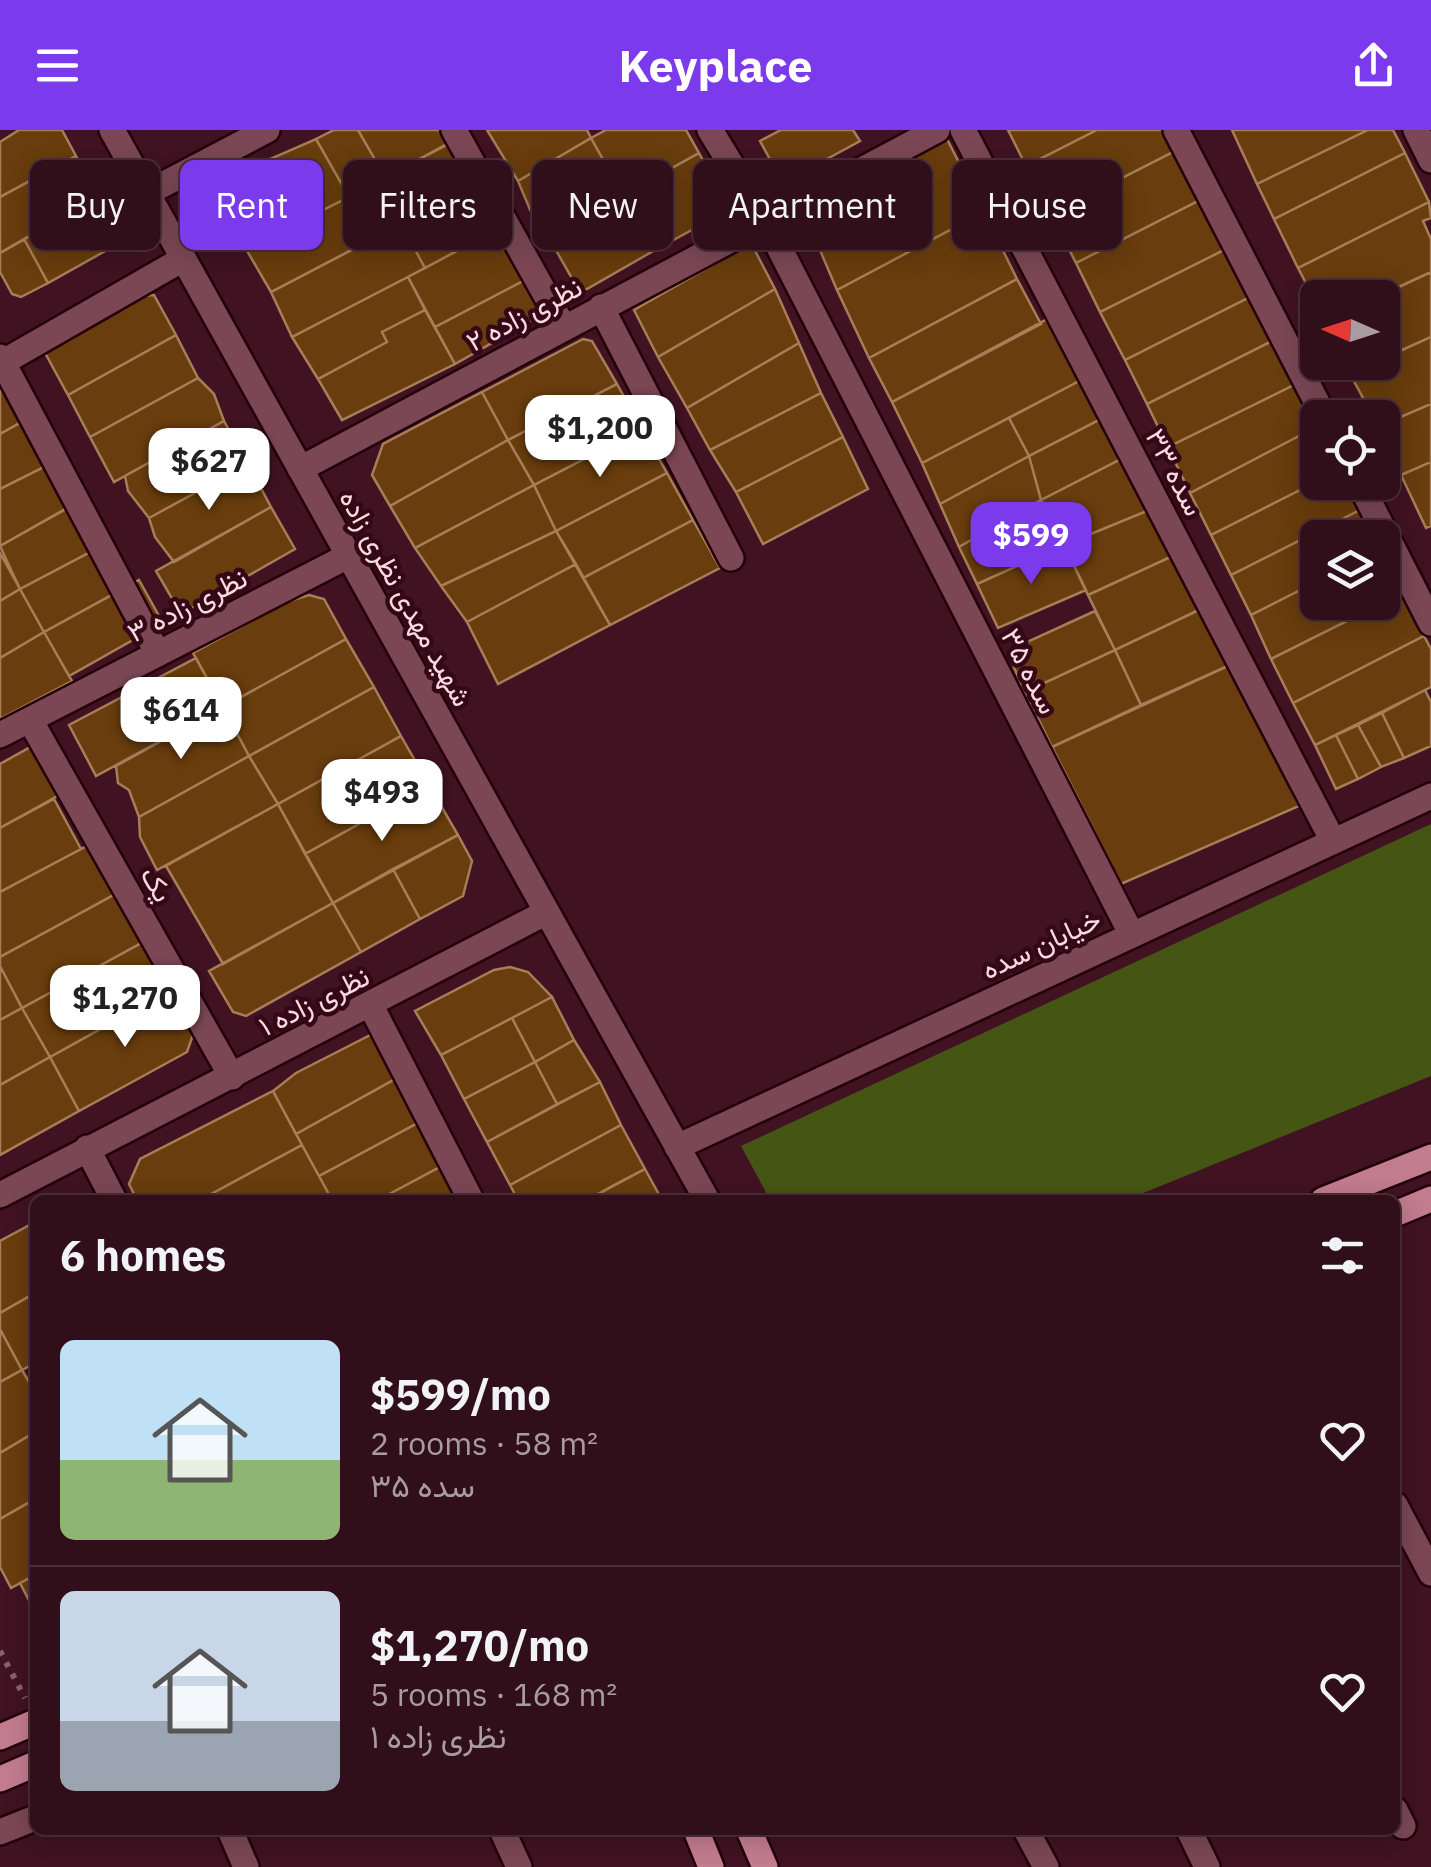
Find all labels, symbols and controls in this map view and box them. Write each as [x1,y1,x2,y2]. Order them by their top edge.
text: Keyplace [618,36,813,94]
icon: menu [30,38,85,93]
icon: share [1346,38,1401,93]
chip: Buy [30,160,160,250]
chip: Rent [180,160,323,250]
chip: Filters [343,160,512,250]
chip: New [532,160,673,250]
chip: Apartment [693,160,932,250]
chip: House [952,160,1122,250]
street label: نظری زاده ۲ [459,268,588,359]
north arrow [1300,280,1400,380]
map controls [1300,280,1400,620]
pin: $1,200 [519,395,681,480]
button: locate [1300,400,1400,500]
text: $1,200 [547,406,653,448]
street label: سده ۳۳ [1138,422,1213,522]
pin: $627 [150,428,268,513]
text: $627 [171,439,247,481]
street label: شهید مهدی نظری زاده [331,483,481,713]
pin: $599 [972,502,1090,587]
text: $599 [993,513,1069,555]
button: layers [1300,520,1400,620]
street label: نظری زاده ۳ [121,559,253,650]
street label: سده ۳۵ [993,622,1068,720]
pin: $614 [122,677,240,762]
text: $614 [143,688,219,730]
pin: $493 [323,759,441,844]
text: $493 [344,770,420,812]
street label: یک [133,859,182,908]
street label: خیابان سده [975,900,1106,987]
street label: نظری زاده ۱ [252,957,375,1044]
pin: $1,270 [44,965,206,1050]
text: $1,270 [72,976,178,1018]
text: 6 homes [60,1228,226,1283]
icon: filters [1315,1228,1370,1283]
text: $599/mo [370,1367,551,1422]
icon: home [140,1380,260,1500]
icon: heart [1315,1413,1370,1468]
text: 2 rooms · 58 m² [370,1422,598,1464]
text: سده ۳۵ [370,1464,475,1506]
text: $1,270/mo [370,1618,589,1673]
icon: home [140,1631,260,1751]
icon: heart [1315,1664,1370,1719]
text: 5 rooms · 168 m² [370,1673,617,1715]
text: نظری زاده ۱ [370,1715,506,1757]

